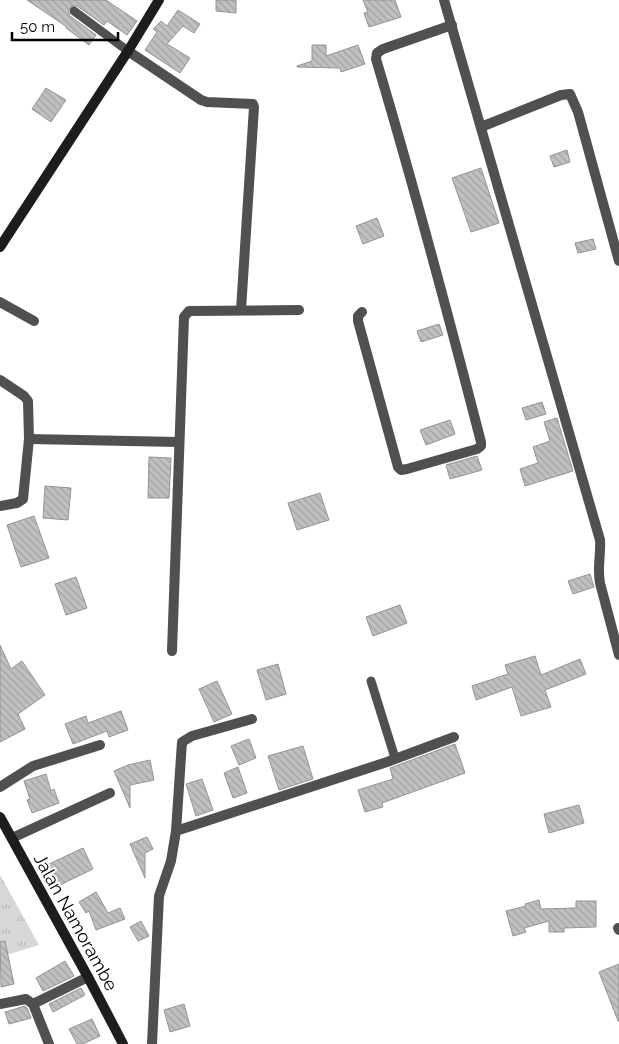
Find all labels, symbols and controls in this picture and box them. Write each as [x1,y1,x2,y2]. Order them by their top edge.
scale bar [12,10,119,42]
text: 50 m [20,18,55,36]
street label: Jalan Namorambe [30,850,123,994]

